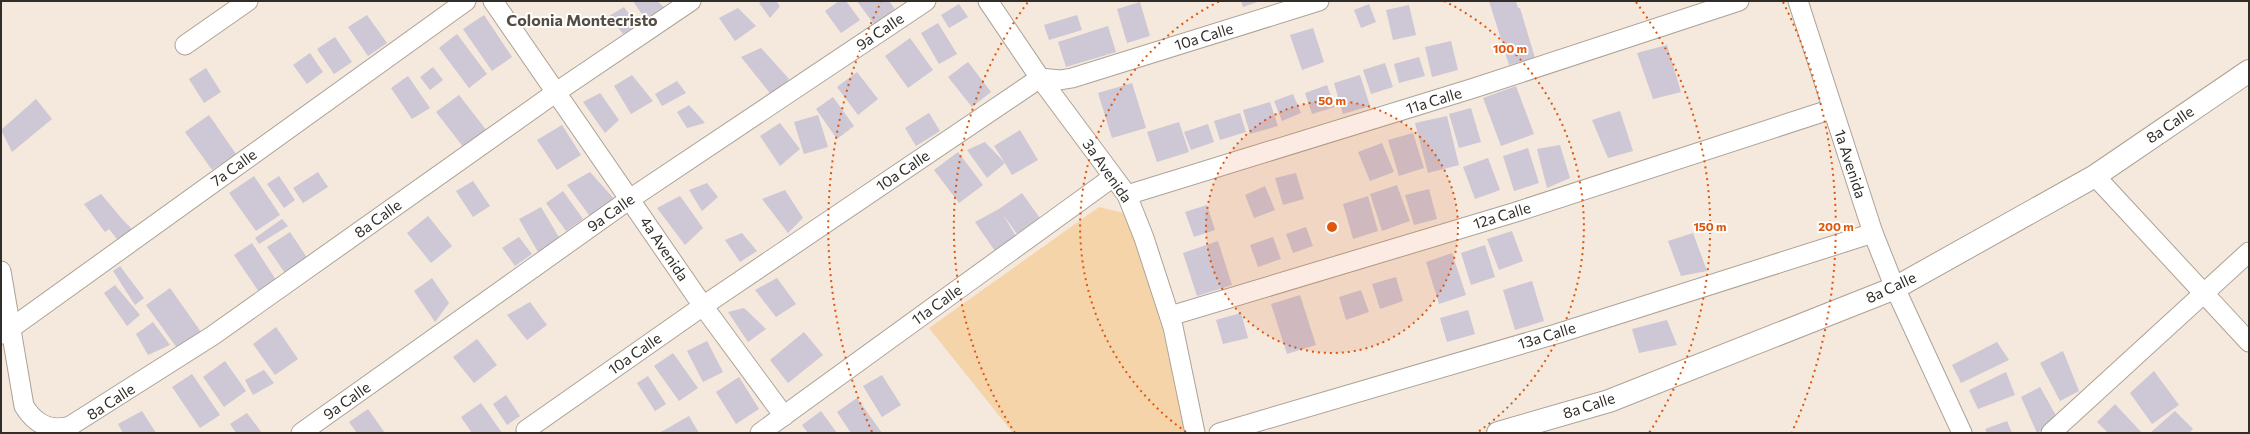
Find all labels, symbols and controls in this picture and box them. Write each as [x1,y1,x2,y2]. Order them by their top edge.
street label: 9a Calle [852,9,907,54]
district label: Colonia Montecristo [506,10,658,29]
street label: 10a Calle [1172,19,1235,54]
text: 100 m [1493,41,1527,55]
street label: 11a Calle [1404,83,1464,117]
text: 50 m [1318,93,1346,107]
street label: 8a Calle [2142,102,2197,147]
street label: 1a Avenida [1831,127,1871,200]
street label: 3a Avenida [1079,135,1136,206]
street label: 7a Calle [207,145,260,190]
street label: 10a Calle [872,146,933,195]
street label: 9a Calle [583,189,638,235]
street label: 8a Calle [350,195,404,241]
street label: 12a Calle [1471,198,1533,232]
street label: 4a Avenida [637,213,693,284]
text: 150 m [1693,219,1727,233]
text: 200 m [1818,219,1854,233]
centre of rings [1325,220,1339,234]
street label: 8a Calle [1863,268,1919,307]
street label: 11a Calle [908,280,965,328]
street label: 13a Calle [1516,318,1578,352]
street label: 10a Calle [604,328,664,378]
street label: 9a Calle [319,377,374,423]
street label: 8a Calle [83,379,138,423]
street label: 8a Calle [1560,388,1617,422]

